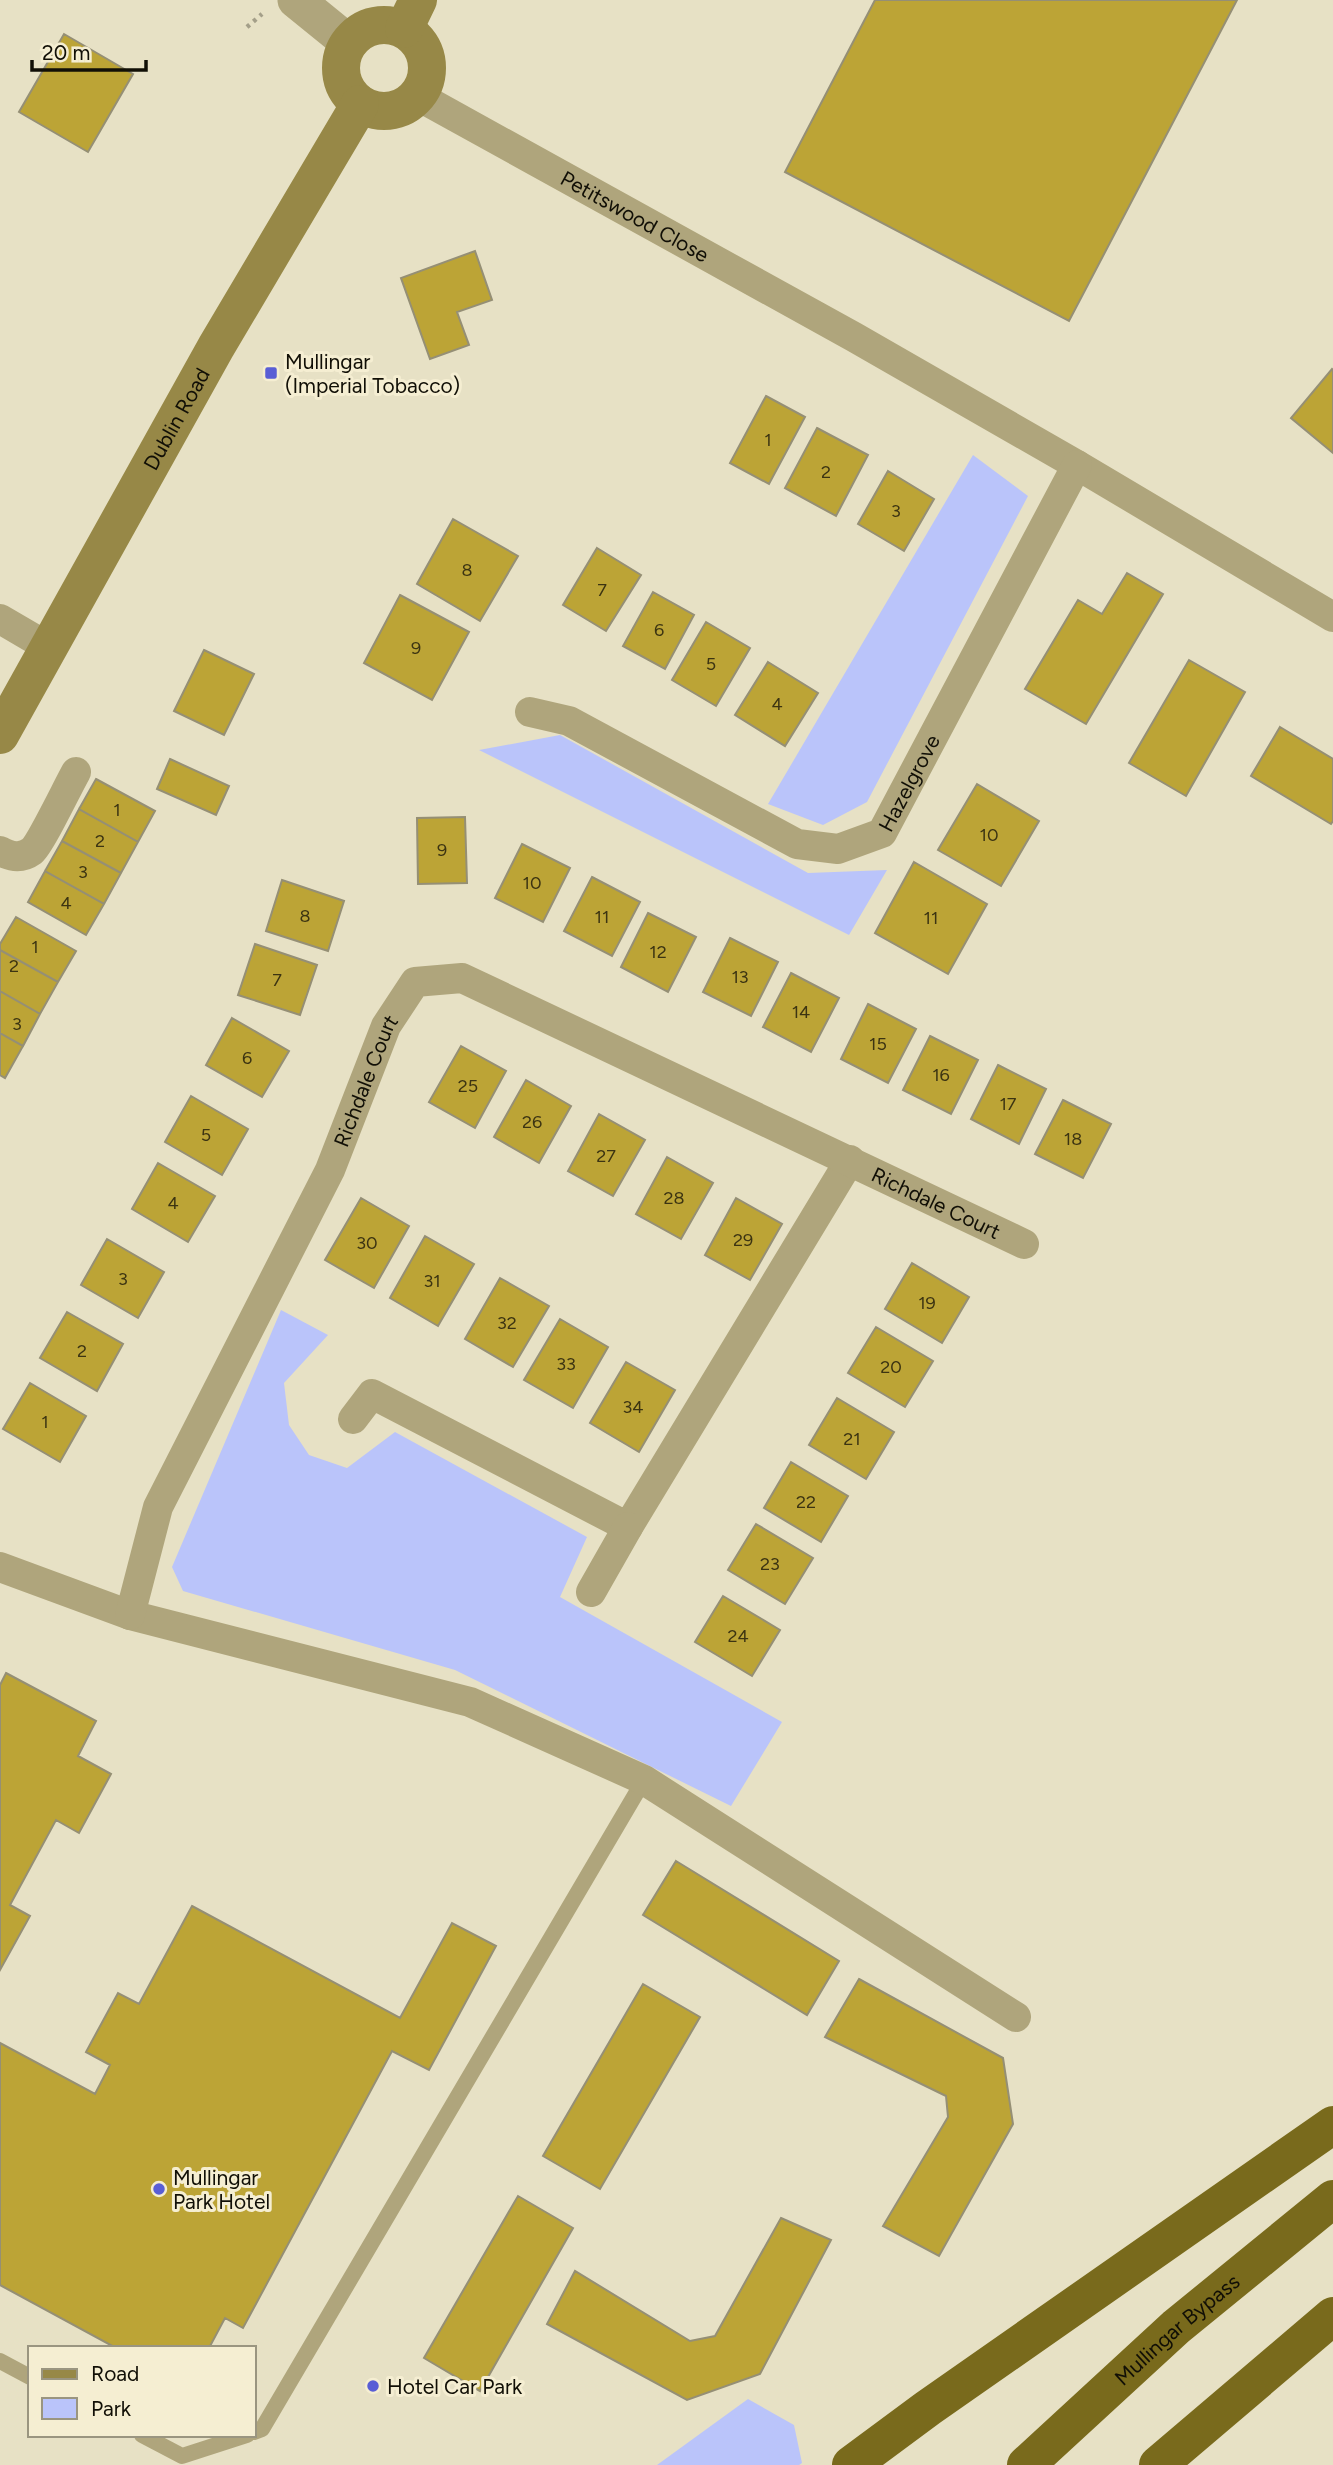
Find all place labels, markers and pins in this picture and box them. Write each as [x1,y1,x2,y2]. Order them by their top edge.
place label: Mullingar (Imperial Tobacco) [285,349,460,398]
marker: Mullingar (Imperial Tobacco) [263,365,279,381]
place label: Mullingar Park Hotel [173,2165,270,2214]
marker: Mullingar Park Hotel [151,2181,167,2197]
place label: Hotel Car Park [387,2374,523,2399]
marker: Hotel Car Park [365,2378,381,2394]

